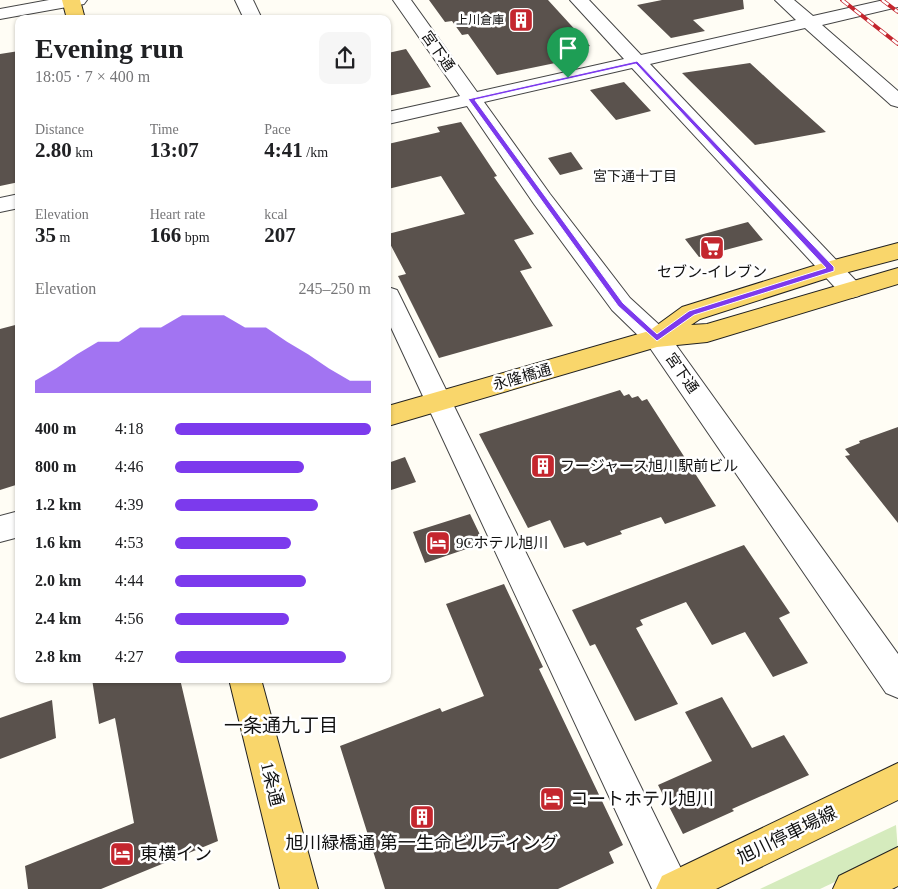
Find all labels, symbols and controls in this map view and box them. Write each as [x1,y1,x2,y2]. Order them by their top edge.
building icon: 上川倉庫 [508,7,534,33]
place label: 上川倉庫 [456,13,504,27]
pin [547,27,589,78]
street label: 宮下通 [419,28,457,74]
button: share [319,32,371,84]
text: Evening run [35,33,184,64]
icon: arrive [554,34,582,62]
text: 18:05 · 7 × 400 m [35,68,150,85]
text: Distance [35,122,84,137]
text: Time [150,122,179,137]
text: Pace [264,122,291,137]
text: 2.80 [35,138,72,162]
text: 13:07 [150,138,199,162]
text: 4:41 [264,138,303,162]
text: km [72,145,93,160]
text: /km [303,145,328,160]
district label: 宮下通十丁目 [593,169,677,184]
text: Elevation [35,207,89,222]
text: Heart rate [150,207,205,222]
text: kcal [264,207,288,222]
text: 35 [35,223,56,247]
text: 166 [150,223,181,247]
text: 207 [264,223,296,247]
text: m [56,230,70,245]
text: bpm [181,230,210,245]
supermarket icon: セブン-イレブン [699,235,725,261]
place label: セブン-イレブン [657,264,767,280]
text: Elevation [35,280,96,297]
text: 245–250 m [299,280,371,297]
street label: 宮下通 [663,350,701,396]
street label: 永隆橋通 [491,361,553,393]
text: 400 m [35,420,76,437]
text: 4:18 [115,420,143,437]
building icon: フージャース旭川駅前ビル [530,453,556,479]
text: 800 m [35,458,76,475]
text: 4:46 [115,458,143,475]
place label: フージャース旭川駅前ビル [560,458,738,474]
text: 1.2 km [35,496,81,513]
text: 4:39 [115,496,143,513]
hotel icon: 9Cホテル旭川 [425,530,451,556]
text: 1.6 km [35,534,81,551]
text: 4:53 [115,534,143,551]
place label: 9Cホテル旭川 [456,535,549,551]
text: 2.0 km [35,572,81,589]
text: 4:44 [115,572,143,589]
text: 2.4 km [35,610,81,627]
text: 4:56 [115,610,143,627]
text: 2.8 km [35,648,81,665]
text: 4:27 [115,648,143,665]
district label: 一条通九丁目 [224,715,338,736]
street label: 1条通 [257,760,287,808]
hotel icon: コートホテル旭川 [539,786,565,812]
place label: コートホテル旭川 [570,789,714,809]
street label: 旭川停車場線 [734,802,840,868]
building icon: 旭川緑橋通 第一生命ビルディング [409,804,435,830]
place label: 旭川緑橋通 第一生命ビルディング [285,833,559,853]
hotel icon: 東横イン [109,841,135,867]
place label: 東横イン [140,844,212,864]

